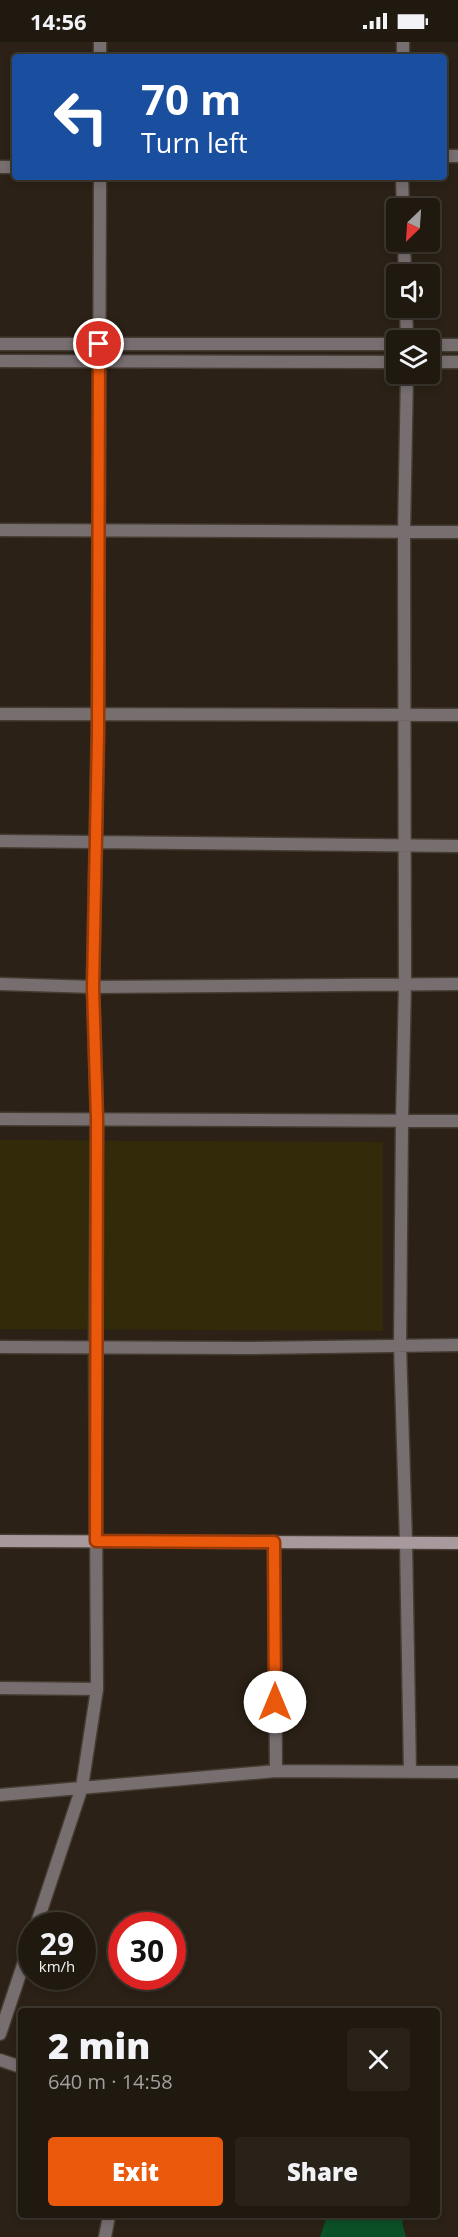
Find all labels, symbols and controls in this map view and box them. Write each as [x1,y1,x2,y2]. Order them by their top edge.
text: 14:56 [30,6,87,36]
text: 70 m [141,70,241,127]
icon: left [42,78,120,156]
text: Turn left [141,124,248,161]
north arrow [386,198,440,252]
map controls [386,198,440,384]
button: sound [386,264,440,318]
pin [73,318,124,369]
icon: arrive [82,327,115,360]
button: layers [386,330,440,384]
position arrow [243,1670,307,1734]
speed limit sign: 30 [108,1912,186,1990]
text: 29 [40,1923,74,1964]
text: km/h [39,1956,75,1976]
text: 2 min [48,2021,150,2070]
button: close [347,2028,410,2091]
text: 640 m · 14:58 [48,2068,173,2095]
button: Exit [48,2137,223,2206]
button: Share [235,2137,410,2206]

